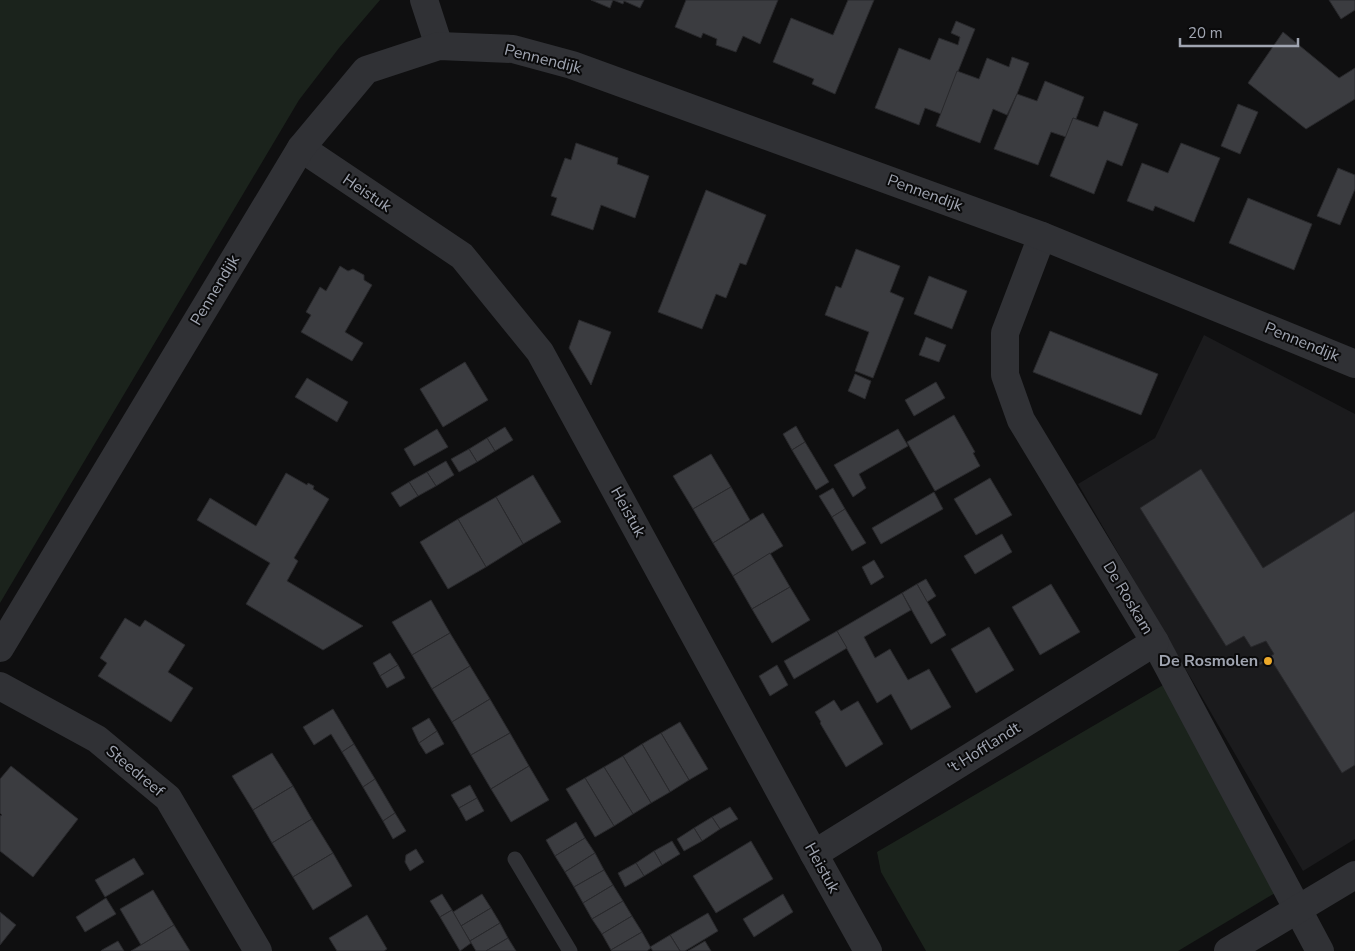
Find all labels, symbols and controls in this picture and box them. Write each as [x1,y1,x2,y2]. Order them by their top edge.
scale bar [1180,15,1298,47]
text: 20 m [1188,23,1223,43]
street label: Pennendijk [502,39,585,79]
street label: Heistuk [338,169,397,218]
street label: Pennendijk [884,169,967,217]
street label: Pennendijk [185,250,245,329]
street label: Pennendijk [1261,317,1344,367]
street label: Heistuk [605,483,651,542]
street label: De Roskam [1098,557,1158,639]
place label: De Rosmolen [1159,650,1258,672]
marker: De Rosmolen [1262,655,1274,667]
street label: 't Hofflandt [943,717,1025,779]
street label: Steedreef [101,740,169,802]
street label: Heistuk [799,839,845,898]

